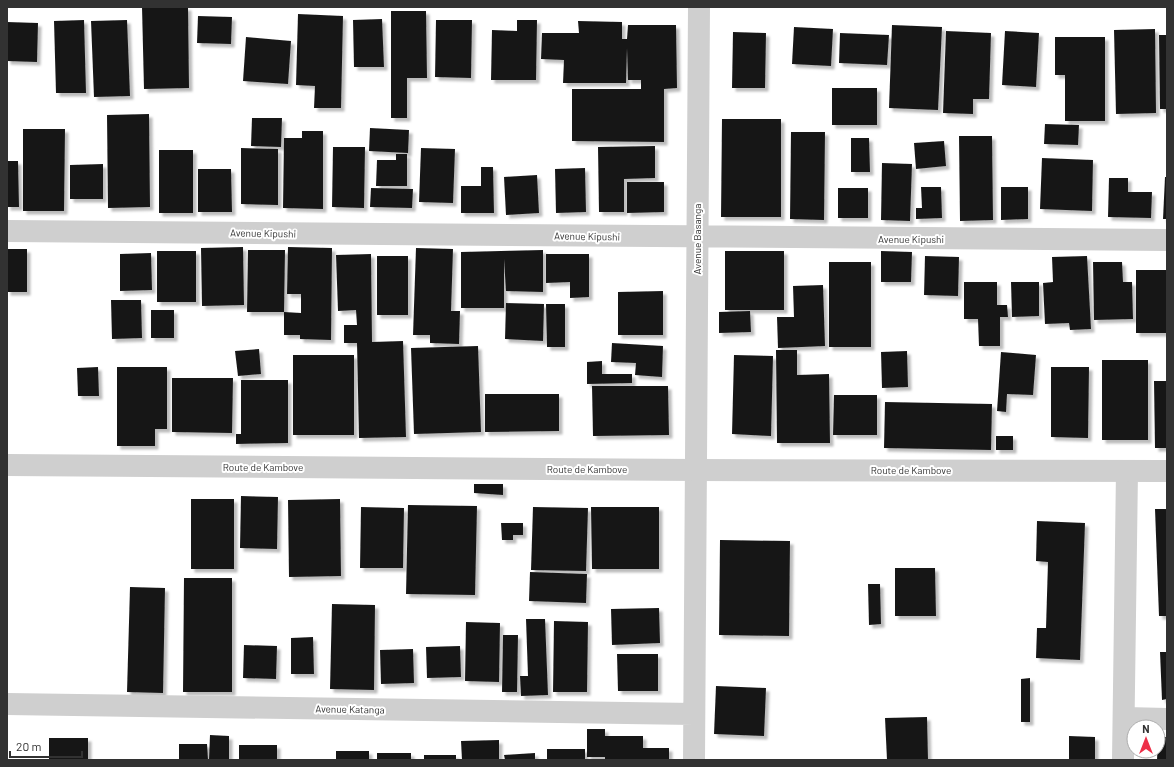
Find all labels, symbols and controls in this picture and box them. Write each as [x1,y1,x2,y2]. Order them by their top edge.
street label: Avenue Basanga [691,204,703,274]
street label: Avenue Kipushi [230,226,296,240]
street label: Avenue Kipushi [554,229,620,243]
street label: Avenue Kipushi [878,233,944,245]
street label: Route de Kambove [223,461,303,473]
street label: Route de Kambove [547,463,627,475]
street label: Route de Kambove [871,464,951,476]
street label: Avenue Katanga [315,702,385,716]
north arrow [1126,719,1166,759]
text: N [1142,722,1150,735]
scale bar [10,733,82,759]
text: 20 m [16,739,42,753]

